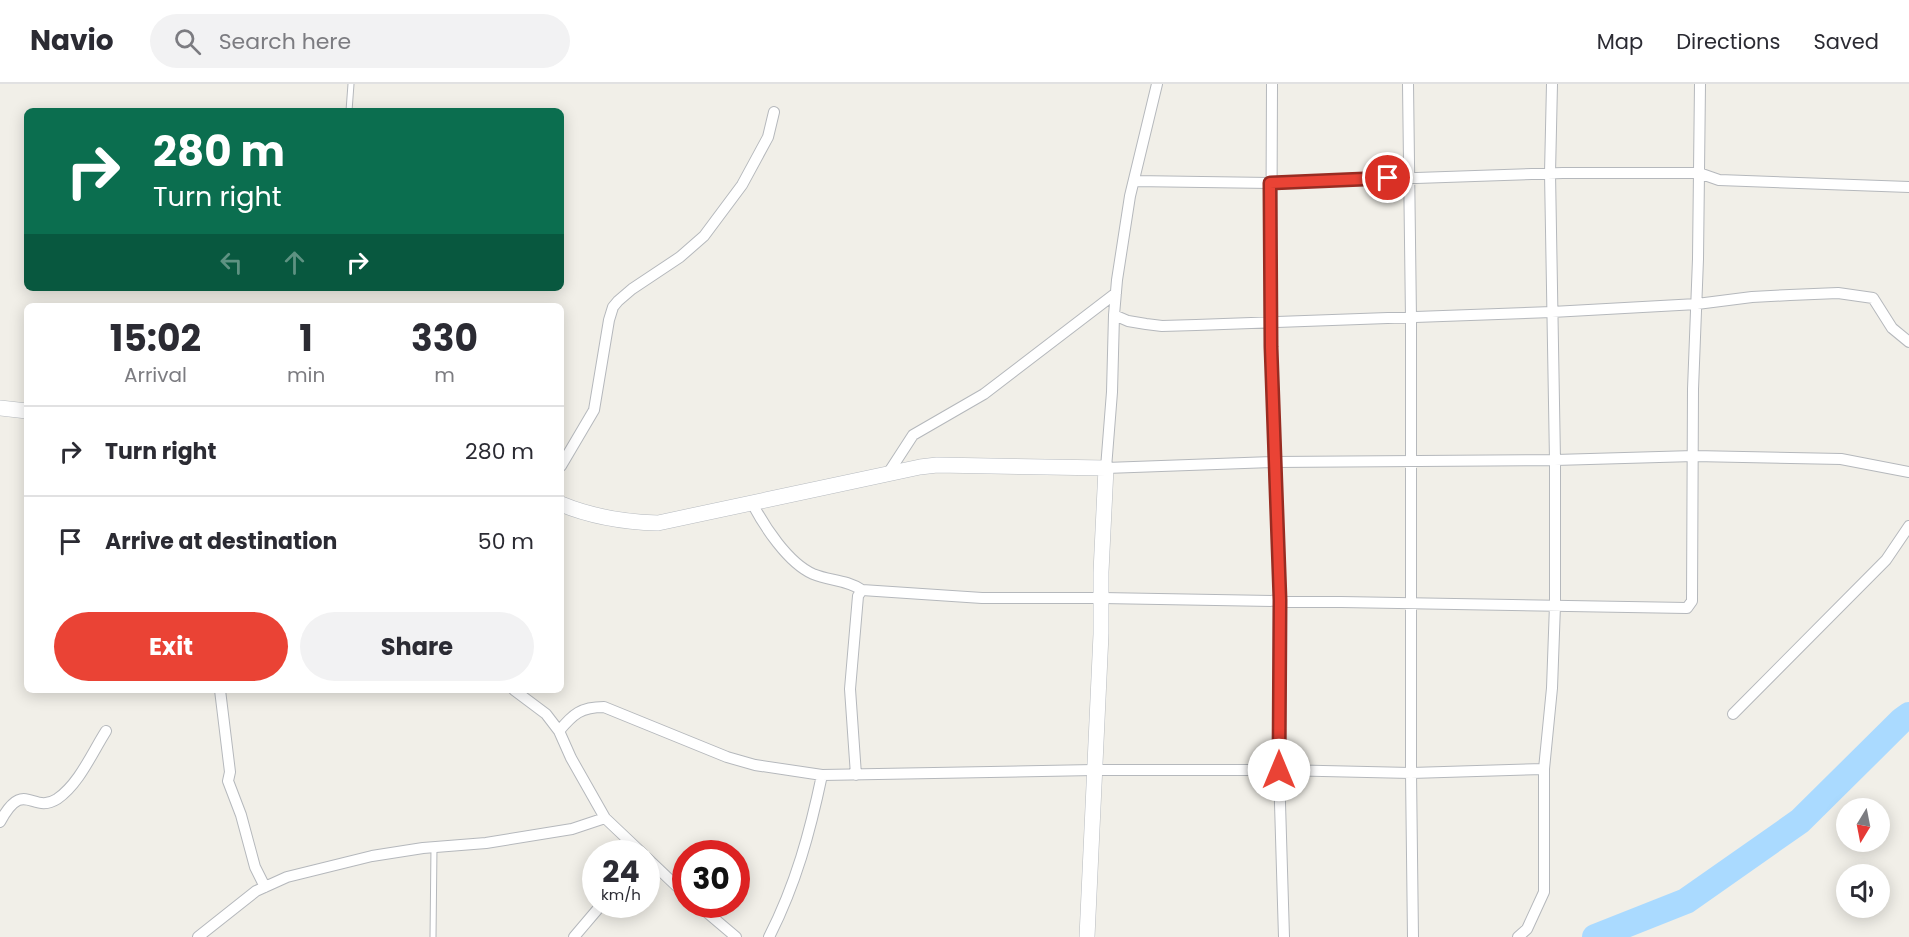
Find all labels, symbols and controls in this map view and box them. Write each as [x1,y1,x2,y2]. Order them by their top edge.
search box [150,14,570,68]
text: Navio [30,21,114,60]
icon: search [171,25,204,58]
text: Search here [219,26,351,57]
text: Map [1597,27,1643,56]
text: Directions [1676,27,1780,56]
text: Saved [1813,27,1879,56]
text: 280 m [153,122,285,181]
icon: right [54,132,132,210]
pin [1362,152,1413,203]
icon: arrive [1371,161,1404,194]
text: Turn right [153,178,282,215]
icon: left [215,246,248,279]
icon: ahead [278,246,311,279]
icon: right [341,246,374,279]
text: 15:02 [110,313,201,364]
text: 1 [299,313,313,364]
text: 330 [411,313,478,364]
text: Arrival [124,361,187,389]
text: min [287,361,325,389]
text: m [434,361,455,389]
icon: right [54,435,87,468]
text: Turn right [105,436,216,467]
text: 280 m [465,436,534,467]
icon: arrive [54,525,87,558]
text: Arrive at destination [105,526,337,557]
text: 50 m [478,526,534,557]
button: Exit [54,612,288,681]
button: Share [300,612,534,681]
position arrow [1247,738,1311,802]
north arrow [1836,798,1890,852]
map controls [1836,798,1890,918]
speed limit sign: 30 [672,840,750,918]
text: 24 [602,850,640,893]
button: sound [1836,864,1890,918]
text: km/h [601,884,641,905]

